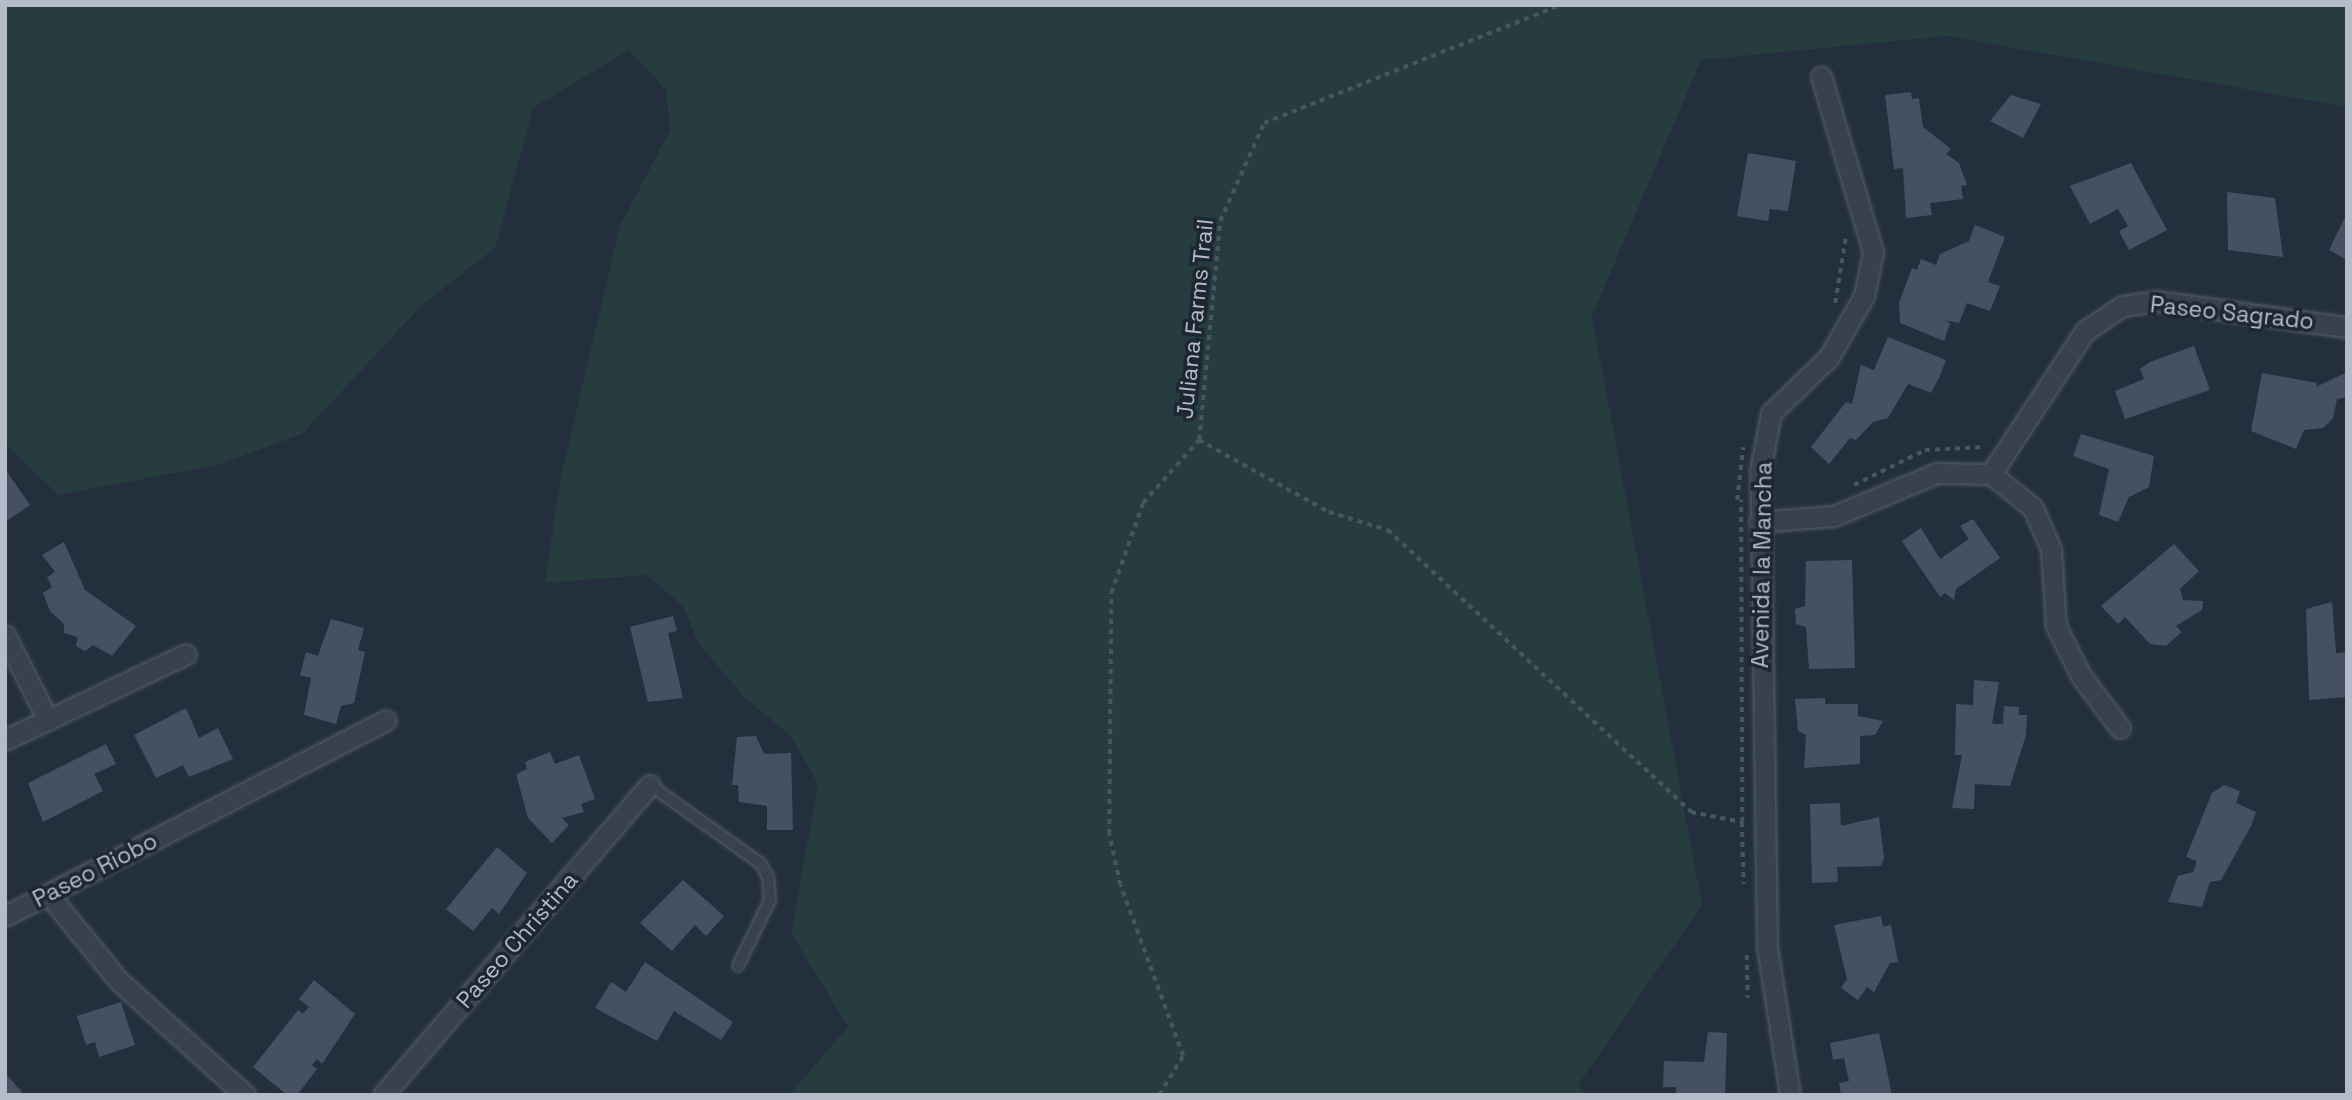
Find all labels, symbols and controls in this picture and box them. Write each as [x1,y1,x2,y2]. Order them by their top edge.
street label: Juliana Farms Trail [1171,217,1219,421]
street label: Paseo Sagrado [2149,291,2315,335]
street label: Avenida la Mancha [1746,462,1778,668]
street label: Paseo Riobo [28,827,162,913]
street label: Paseo Christina [450,866,584,1014]

